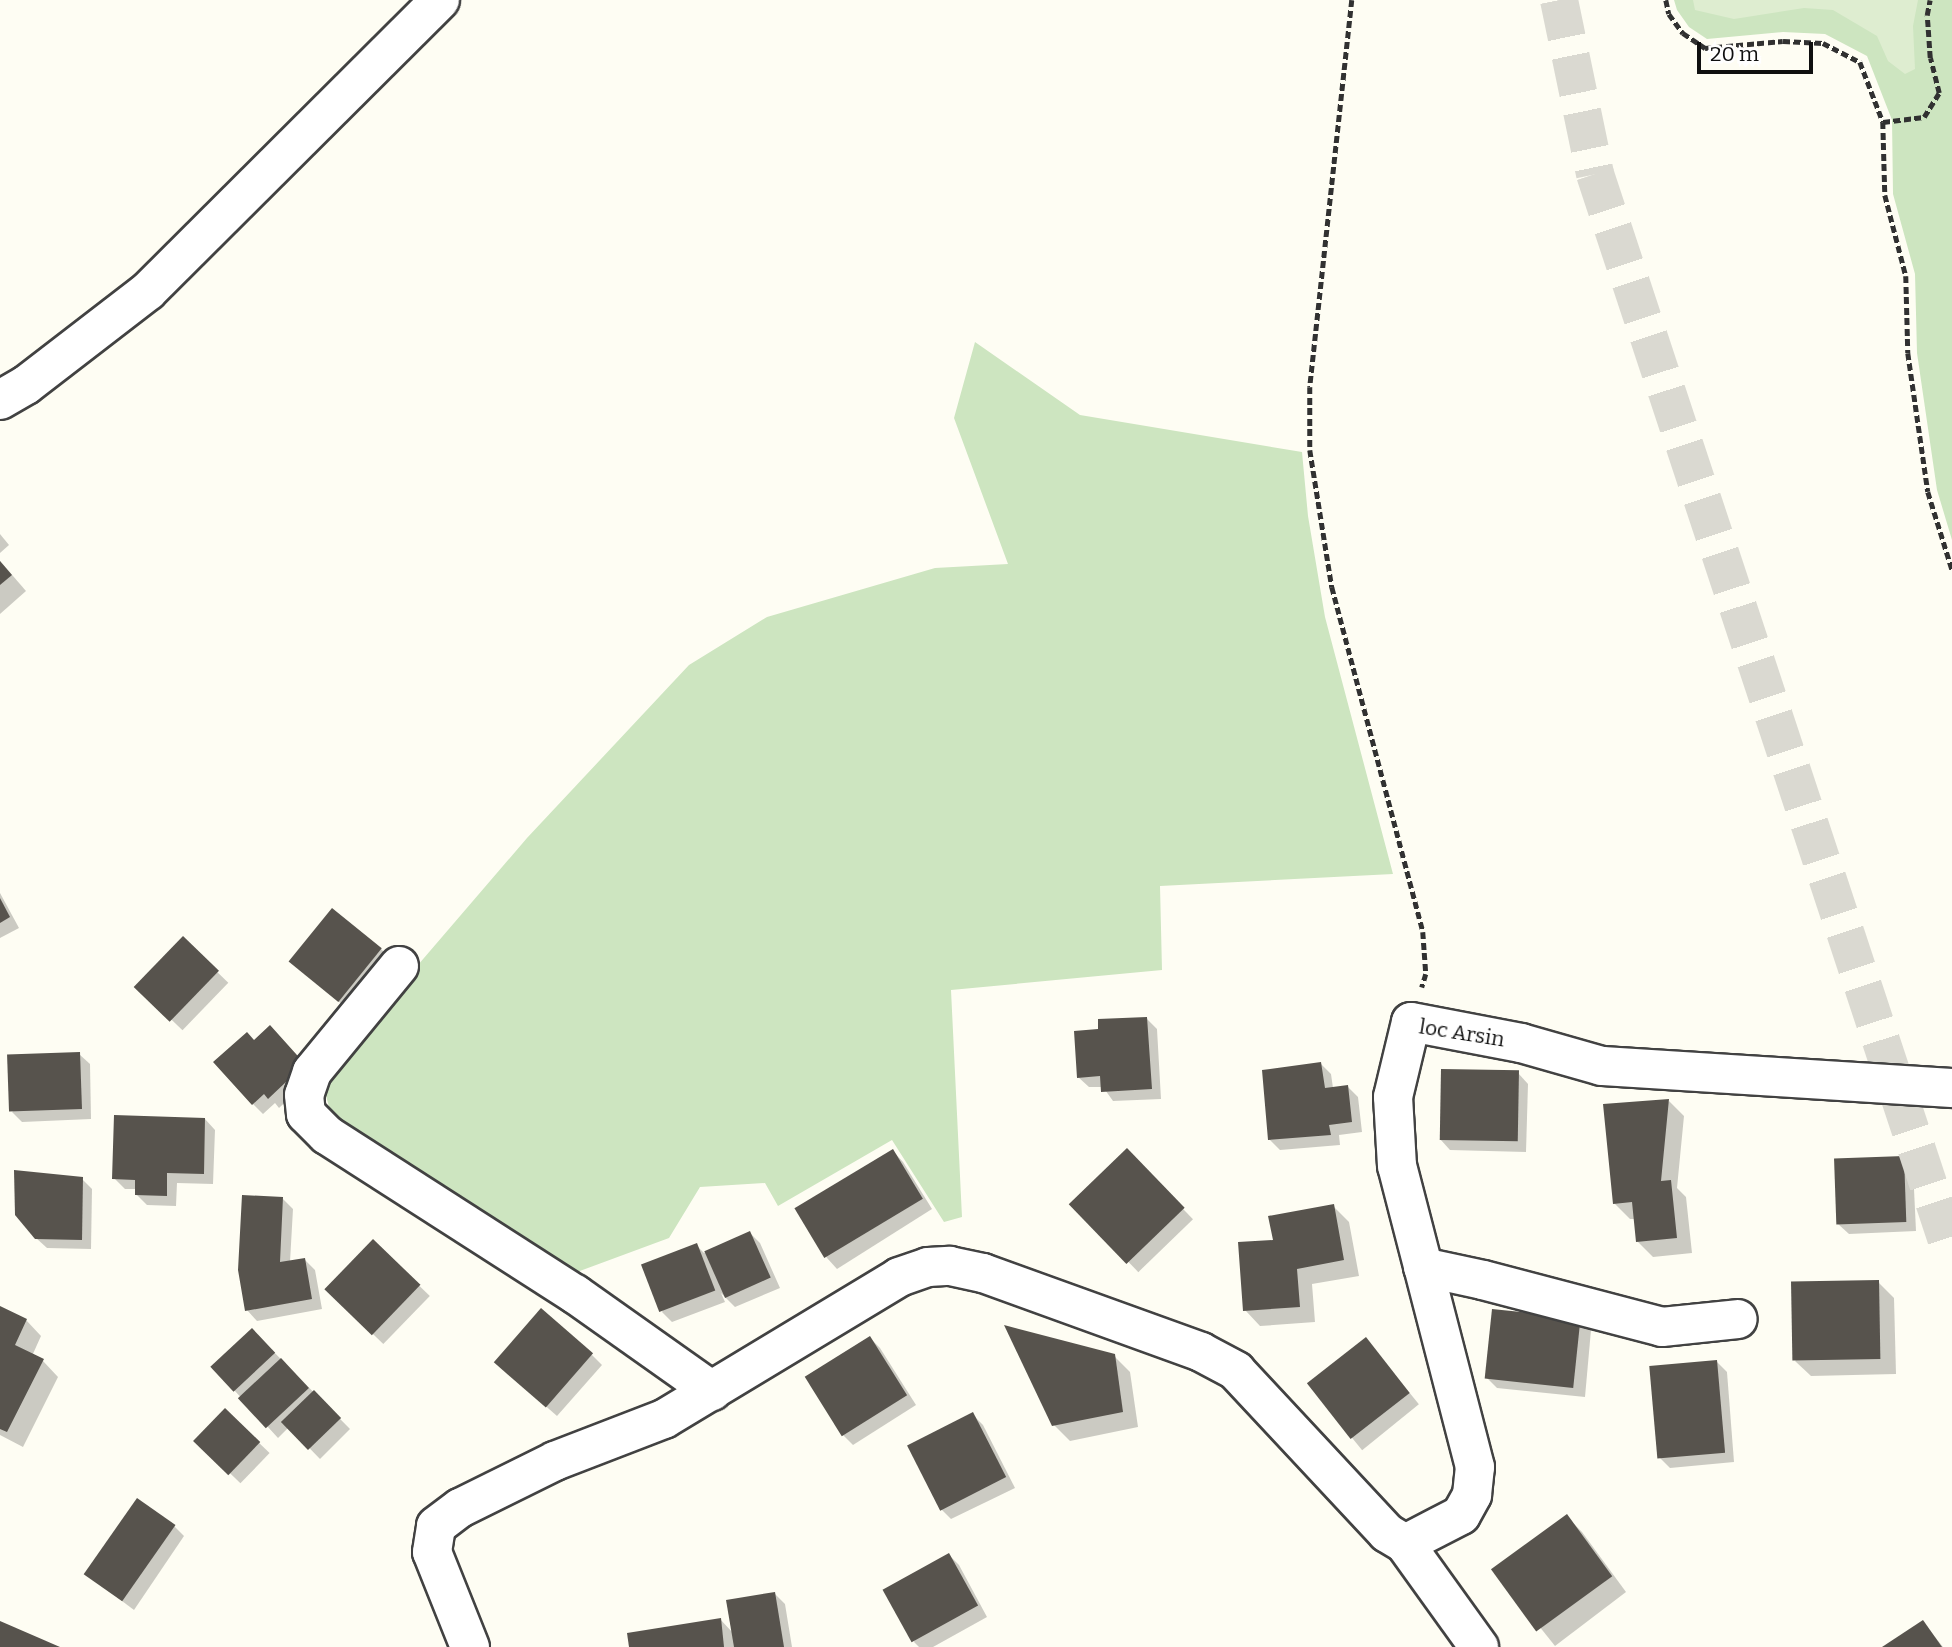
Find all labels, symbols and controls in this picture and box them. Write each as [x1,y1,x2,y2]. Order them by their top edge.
scale bar [1700,28,1815,72]
text: 20 m [1710,41,1759,67]
street label: loc Arsin [1417,1014,1507,1052]

